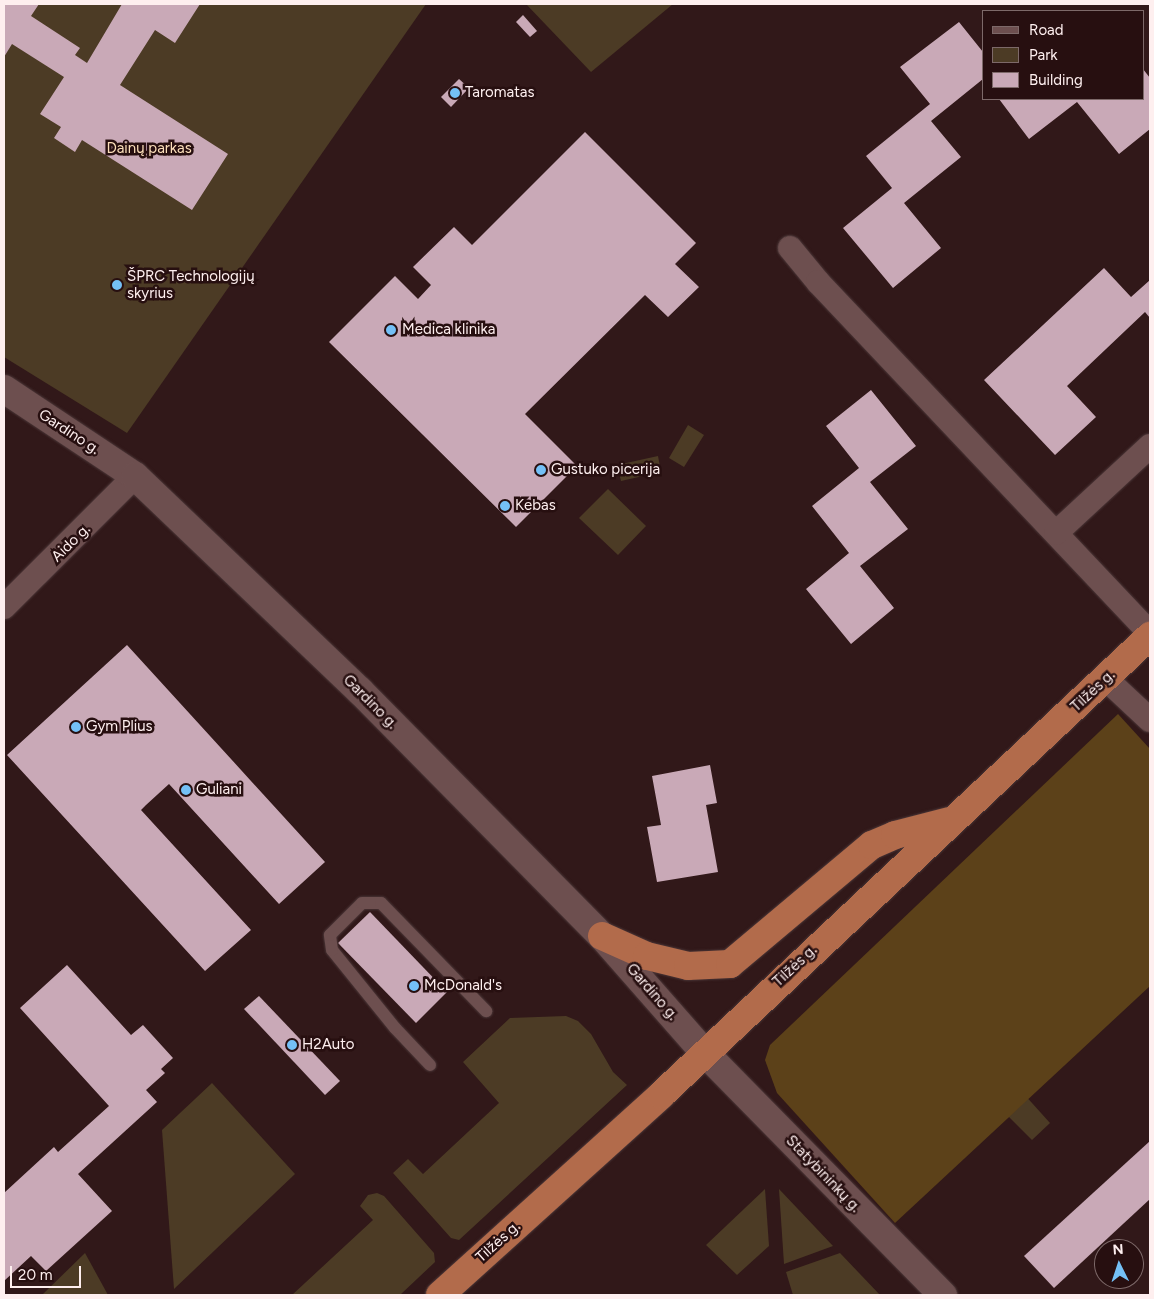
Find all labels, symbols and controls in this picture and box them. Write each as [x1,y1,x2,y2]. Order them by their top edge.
legend [982,10,1144,100]
text: Road [1029,21,1064,39]
text: Park [1029,46,1058,64]
text: Building [1029,71,1083,89]
place label: Taromatas [465,84,534,102]
marker: Taromatas [449,87,461,99]
park label: Dainų parkas [106,140,192,158]
place label: ŠPRC Technologijų skyrius [127,267,255,302]
marker: ŠPRC Technologijų skyrius [111,279,123,291]
place label: Medica klinika [402,321,495,339]
marker: Medica klinika [384,323,398,337]
street label: Gardino g. [35,406,103,458]
place label: Gustuko picerija [551,461,660,479]
marker: Gustuko picerija [535,464,547,476]
place label: Kebas [515,497,556,515]
marker: Kebas [499,500,511,512]
street label: Aido g. [48,520,94,566]
street label: Tilžės g. [1067,666,1119,716]
street label: Gardino g. [339,671,401,733]
place label: Gym Plius [86,718,153,736]
marker: Gym Plius [70,721,82,733]
place label: Guliani [196,781,242,799]
marker: Guliani [180,784,192,796]
street label: Tilžės g. [769,941,821,991]
street label: Gardino g. [623,960,681,1024]
place label: McDonald's [424,977,502,995]
marker: McDonald's [408,980,420,992]
place label: H2Auto [302,1036,355,1054]
marker: H2Auto [286,1039,298,1051]
street label: Statybininkų g. [782,1132,864,1216]
street label: Tilžės g. [472,1217,524,1267]
north arrow [1094,1239,1144,1289]
text: N [1112,1241,1124,1258]
scale bar [12,1256,84,1288]
text: 20 m [18,1266,52,1284]

